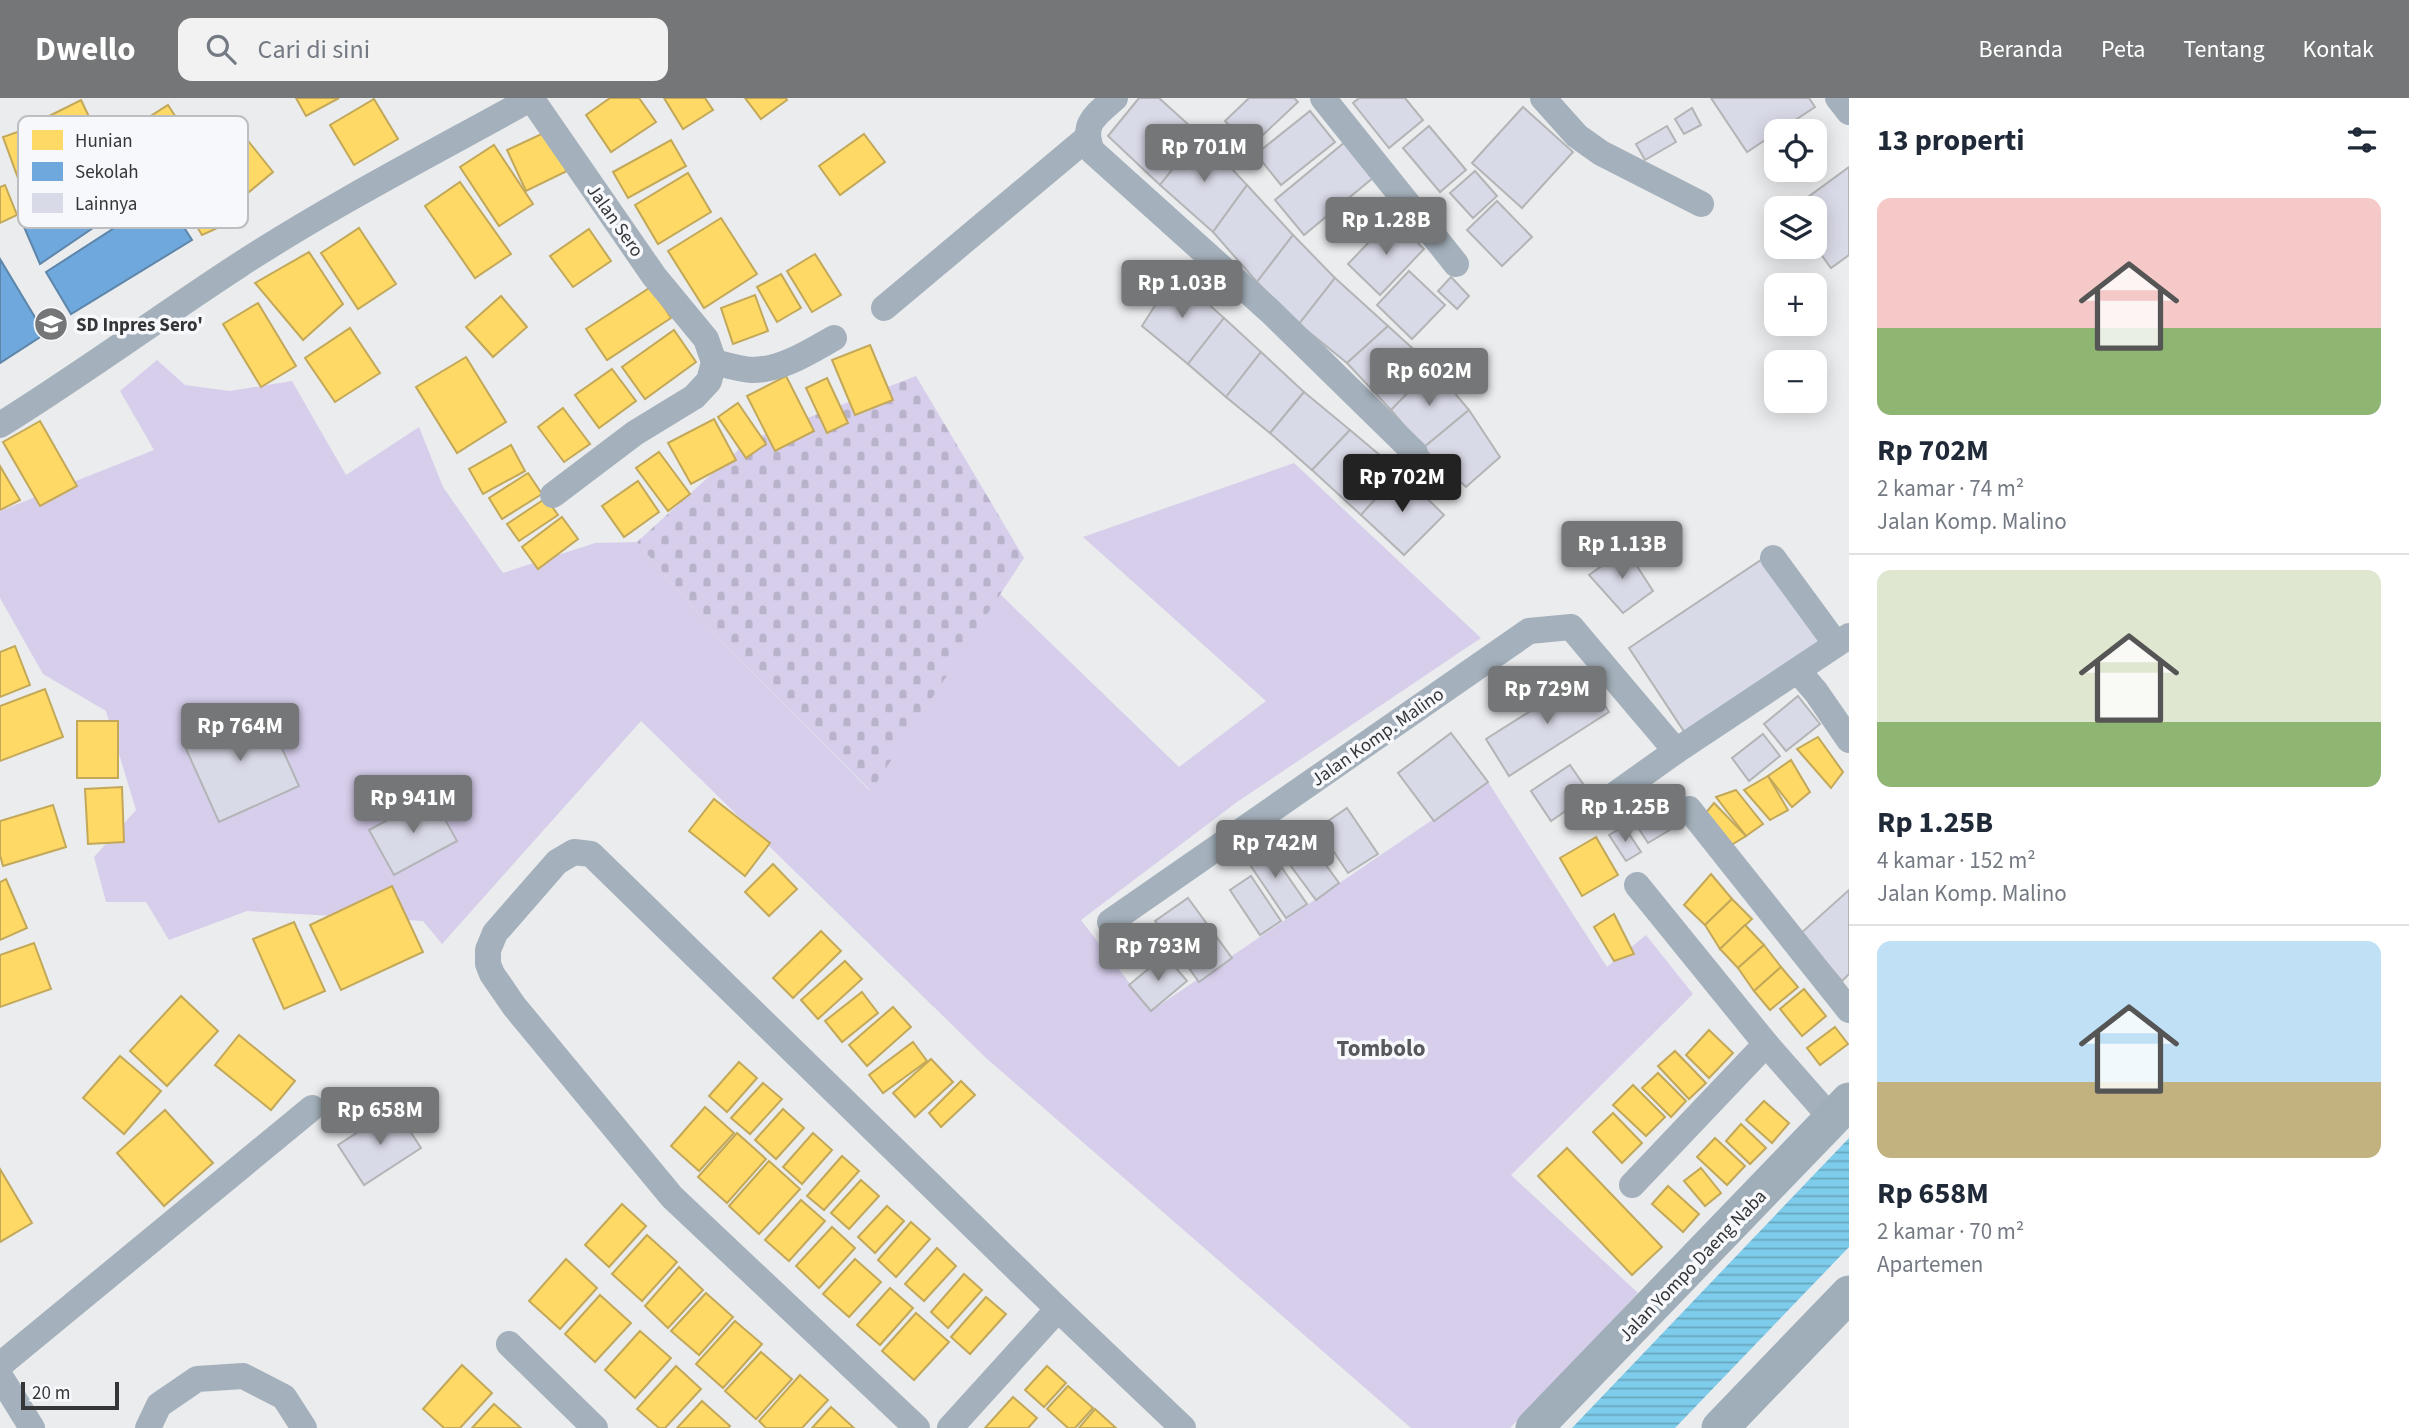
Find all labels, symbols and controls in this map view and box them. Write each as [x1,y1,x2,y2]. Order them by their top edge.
search box [178,18,668,81]
text: Dwello [35,26,136,73]
icon: search [202,30,240,68]
text: Cari di sini [258,31,370,68]
text: Beranda [1979,32,2063,67]
text: Peta [2101,32,2145,67]
text: Tentang [2183,32,2265,67]
text: Kontak [2303,32,2374,67]
legend [18,116,248,228]
map controls [1764,119,1827,413]
button: locate [1764,119,1827,182]
text: 13 properti [1877,119,2025,162]
icon: filters [2343,121,2381,159]
pin: Rp 701M [1139,125,1269,184]
text: Hunian [75,128,133,155]
text: Rp 701M [1161,130,1247,163]
text: Sekolah [75,159,139,186]
street label: Jalan Sero [580,179,650,263]
text: Lainnya [75,191,137,218]
button: layers [1764,196,1827,259]
pin: Rp 1.28B [1314,198,1458,257]
text: Rp 1.28B [1341,203,1431,236]
icon: home [2066,243,2192,369]
pin: Rp 1.03B [1110,260,1254,320]
text: Rp 1.03B [1137,266,1227,299]
button: + [1764,273,1827,336]
school or university icon: SD Inpres Sero' [32,305,70,343]
place label: SD Inpres Sero' [76,312,203,339]
pin: Rp 602M [1364,348,1494,408]
button: − [1764,350,1827,413]
text: Rp 602M [1386,354,1472,387]
text: Rp 702M [1877,429,1989,472]
pin: Rp 702M [1337,454,1467,514]
text: Rp 702M [1359,460,1445,493]
text: 2 kamar · 74 m² [1877,472,2024,505]
text: Jalan Komp. Malino [1877,505,2067,538]
pin: Rp 1.13B [1550,522,1694,581]
text: Rp 1.13B [1577,527,1667,560]
icon: home [2066,615,2192,741]
pin: Rp 729M [1482,666,1612,726]
text: Rp 729M [1504,672,1590,705]
street label: Jalan Komp. Malino [1306,681,1450,793]
pin: Rp 764M [175,704,305,763]
text: Rp 764M [197,709,283,742]
pin: Rp 941M [348,776,478,835]
text: Rp 941M [370,781,456,814]
pin: Rp 1.25B [1553,784,1697,844]
text: Rp 1.25B [1580,790,1670,823]
text: Rp 1.25B [1877,801,1993,844]
pin: Rp 742M [1210,820,1340,880]
text: Rp 742M [1232,826,1318,859]
text: 4 kamar · 152 m² [1877,844,2036,877]
text: Jalan Komp. Malino [1877,877,2067,910]
pin: Rp 793M [1093,924,1223,983]
text: Rp 793M [1115,929,1201,962]
icon: home [2066,986,2192,1112]
district label: Tombolo [1337,1032,1425,1065]
pin: Rp 658M [315,1088,445,1147]
text: Rp 658M [337,1093,423,1126]
text: Rp 658M [1877,1172,1989,1215]
street label: Jalan Yompo Daeng Naba [1613,1184,1773,1348]
text: 2 kamar · 70 m² [1877,1215,2024,1248]
text: Apartemen [1877,1248,1983,1281]
scale bar [21,1379,119,1411]
text: 20 m [32,1380,70,1407]

